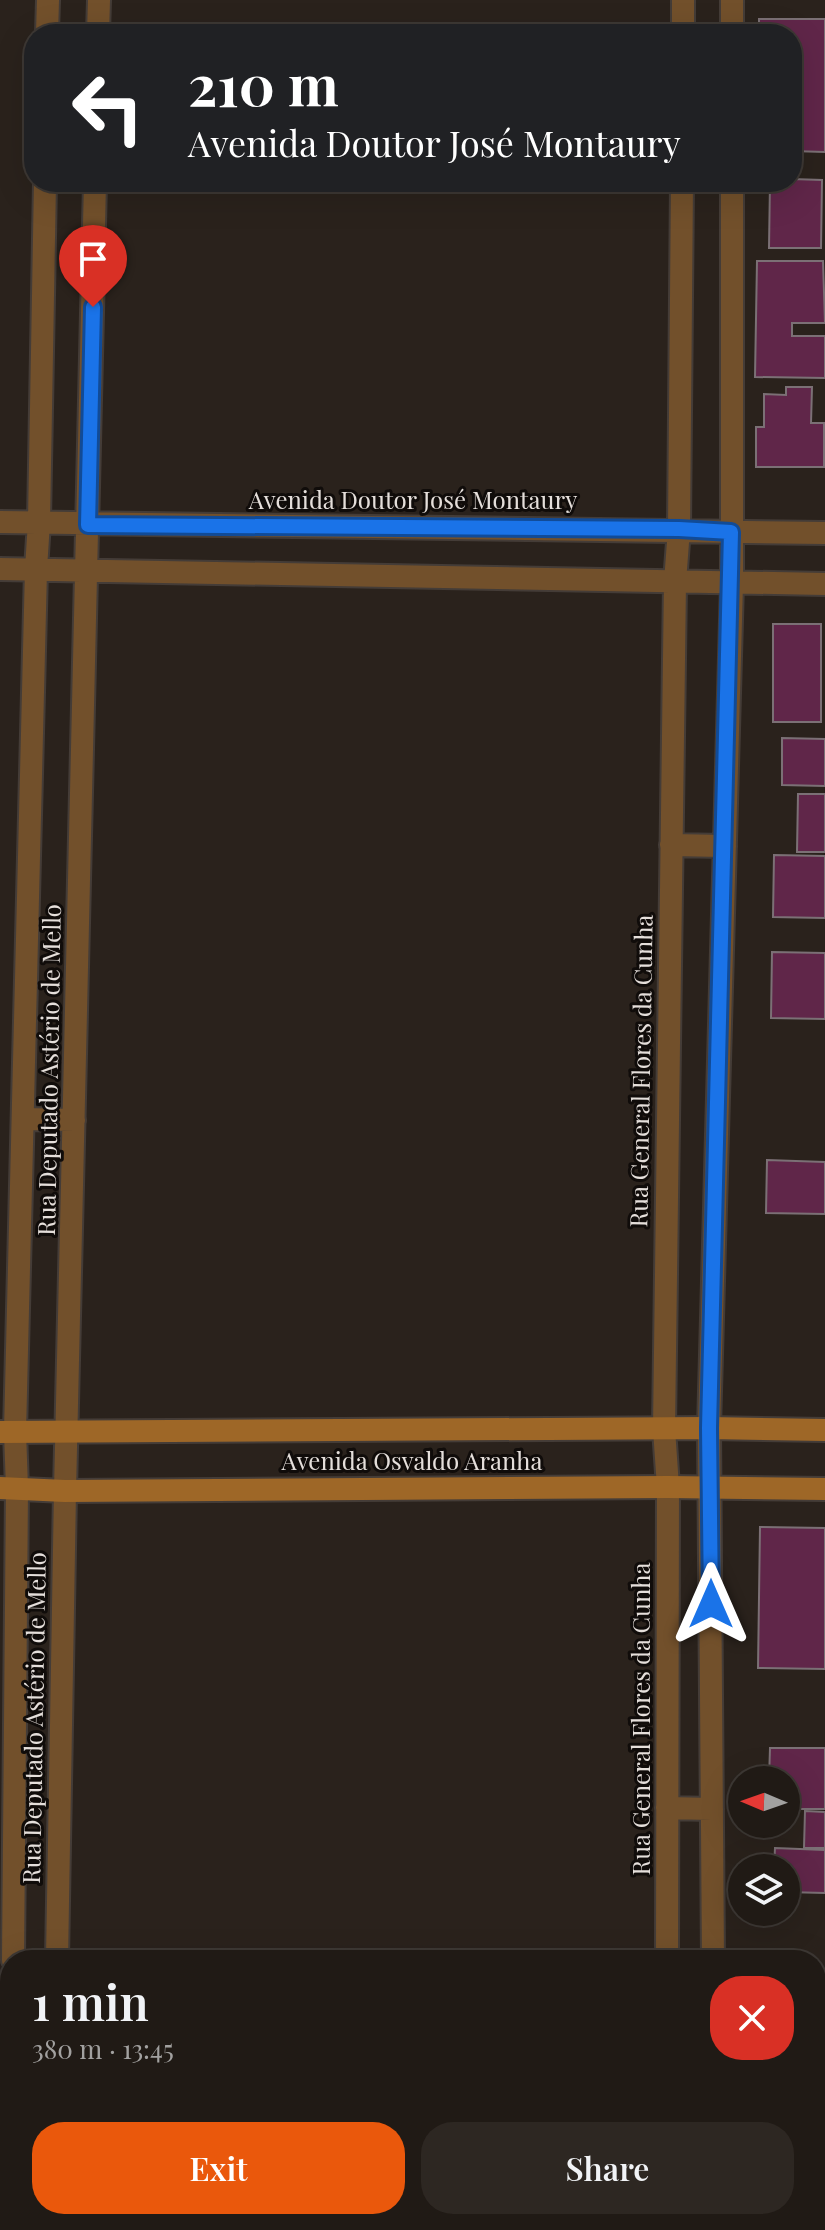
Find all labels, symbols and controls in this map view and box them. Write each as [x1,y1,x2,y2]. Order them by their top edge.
text: 210 m [188,46,339,121]
icon: left [56,56,160,160]
text: Avenida Doutor José Montaury [188,118,681,166]
pin [59,225,127,307]
icon: arrive [71,237,115,281]
street label: Avenida Doutor José Montaury [248,483,577,515]
street label: Rua Deputado Astério de Mello [29,904,67,1236]
street label: Rua General Flores da Cunha [621,914,659,1228]
street label: Avenida Osvaldo Aranha [281,1444,542,1476]
street label: Rua Deputado Astério de Mello [14,1552,52,1884]
position arrow [669,1562,753,1646]
street label: Rua General Flores da Cunha [624,1563,656,1875]
north arrow [728,1766,800,1838]
map controls [728,1766,800,1926]
button: layers [728,1854,800,1926]
text: 1 min [32,1969,149,2033]
button: close [710,1976,794,2060]
text: 380 m · 13:45 [32,2031,174,2066]
button: Exit [32,2122,405,2214]
button: Share [421,2122,794,2214]

